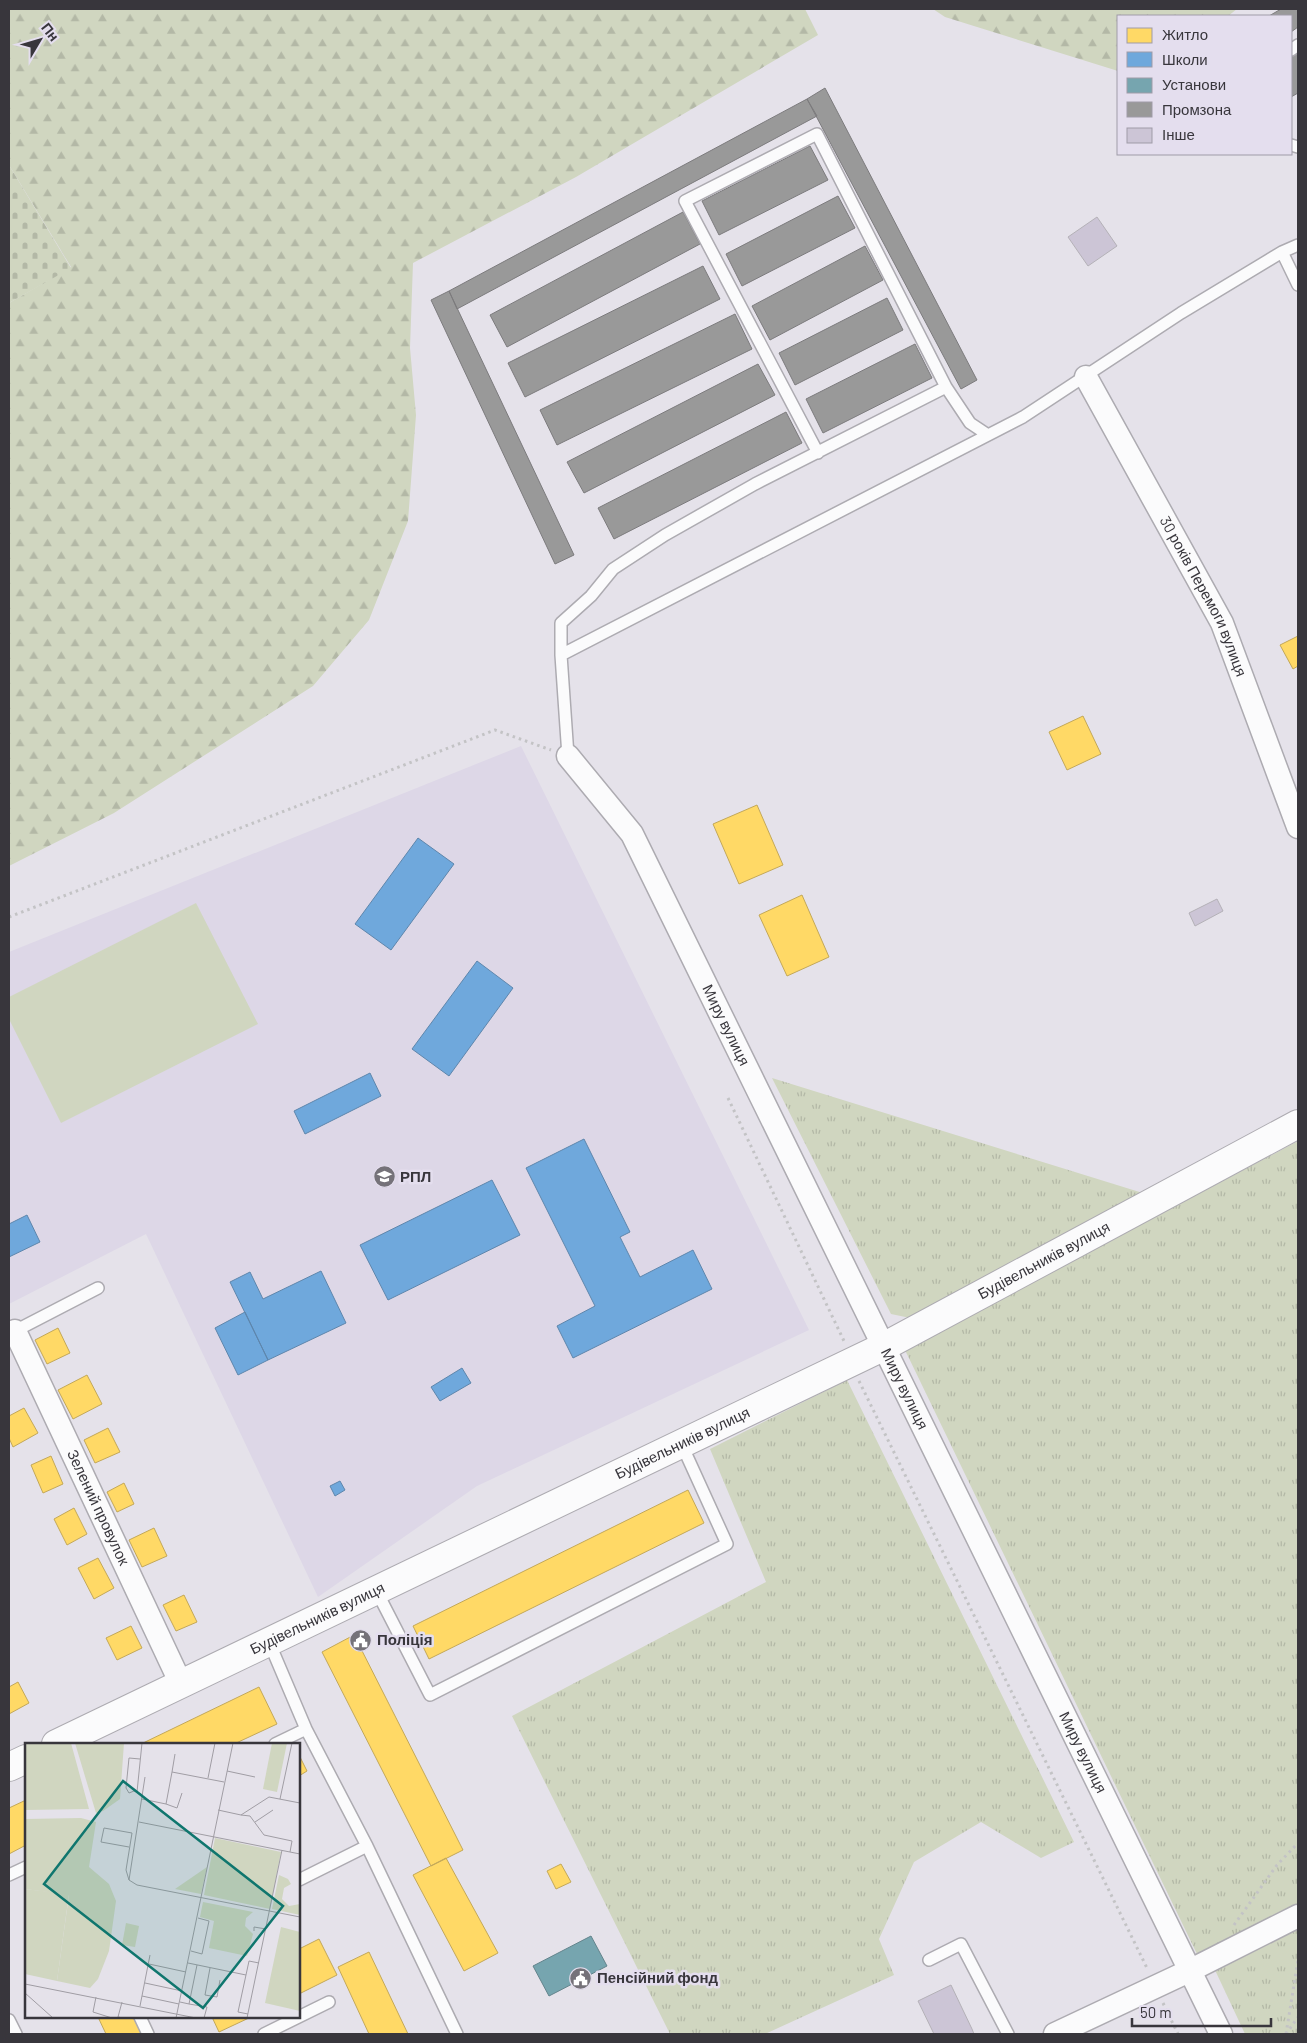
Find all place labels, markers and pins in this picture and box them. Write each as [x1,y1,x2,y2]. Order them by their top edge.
school or university icon: РПЛ [372,1165,396,1189]
place label: РПЛ [400,1167,431,1185]
public building icon: Поліція [349,1628,373,1652]
place label: Поліція [377,1630,432,1648]
public building icon: Пенсійний фонд [569,1966,593,1990]
place label: Пенсійний фонд [597,1968,719,1986]

